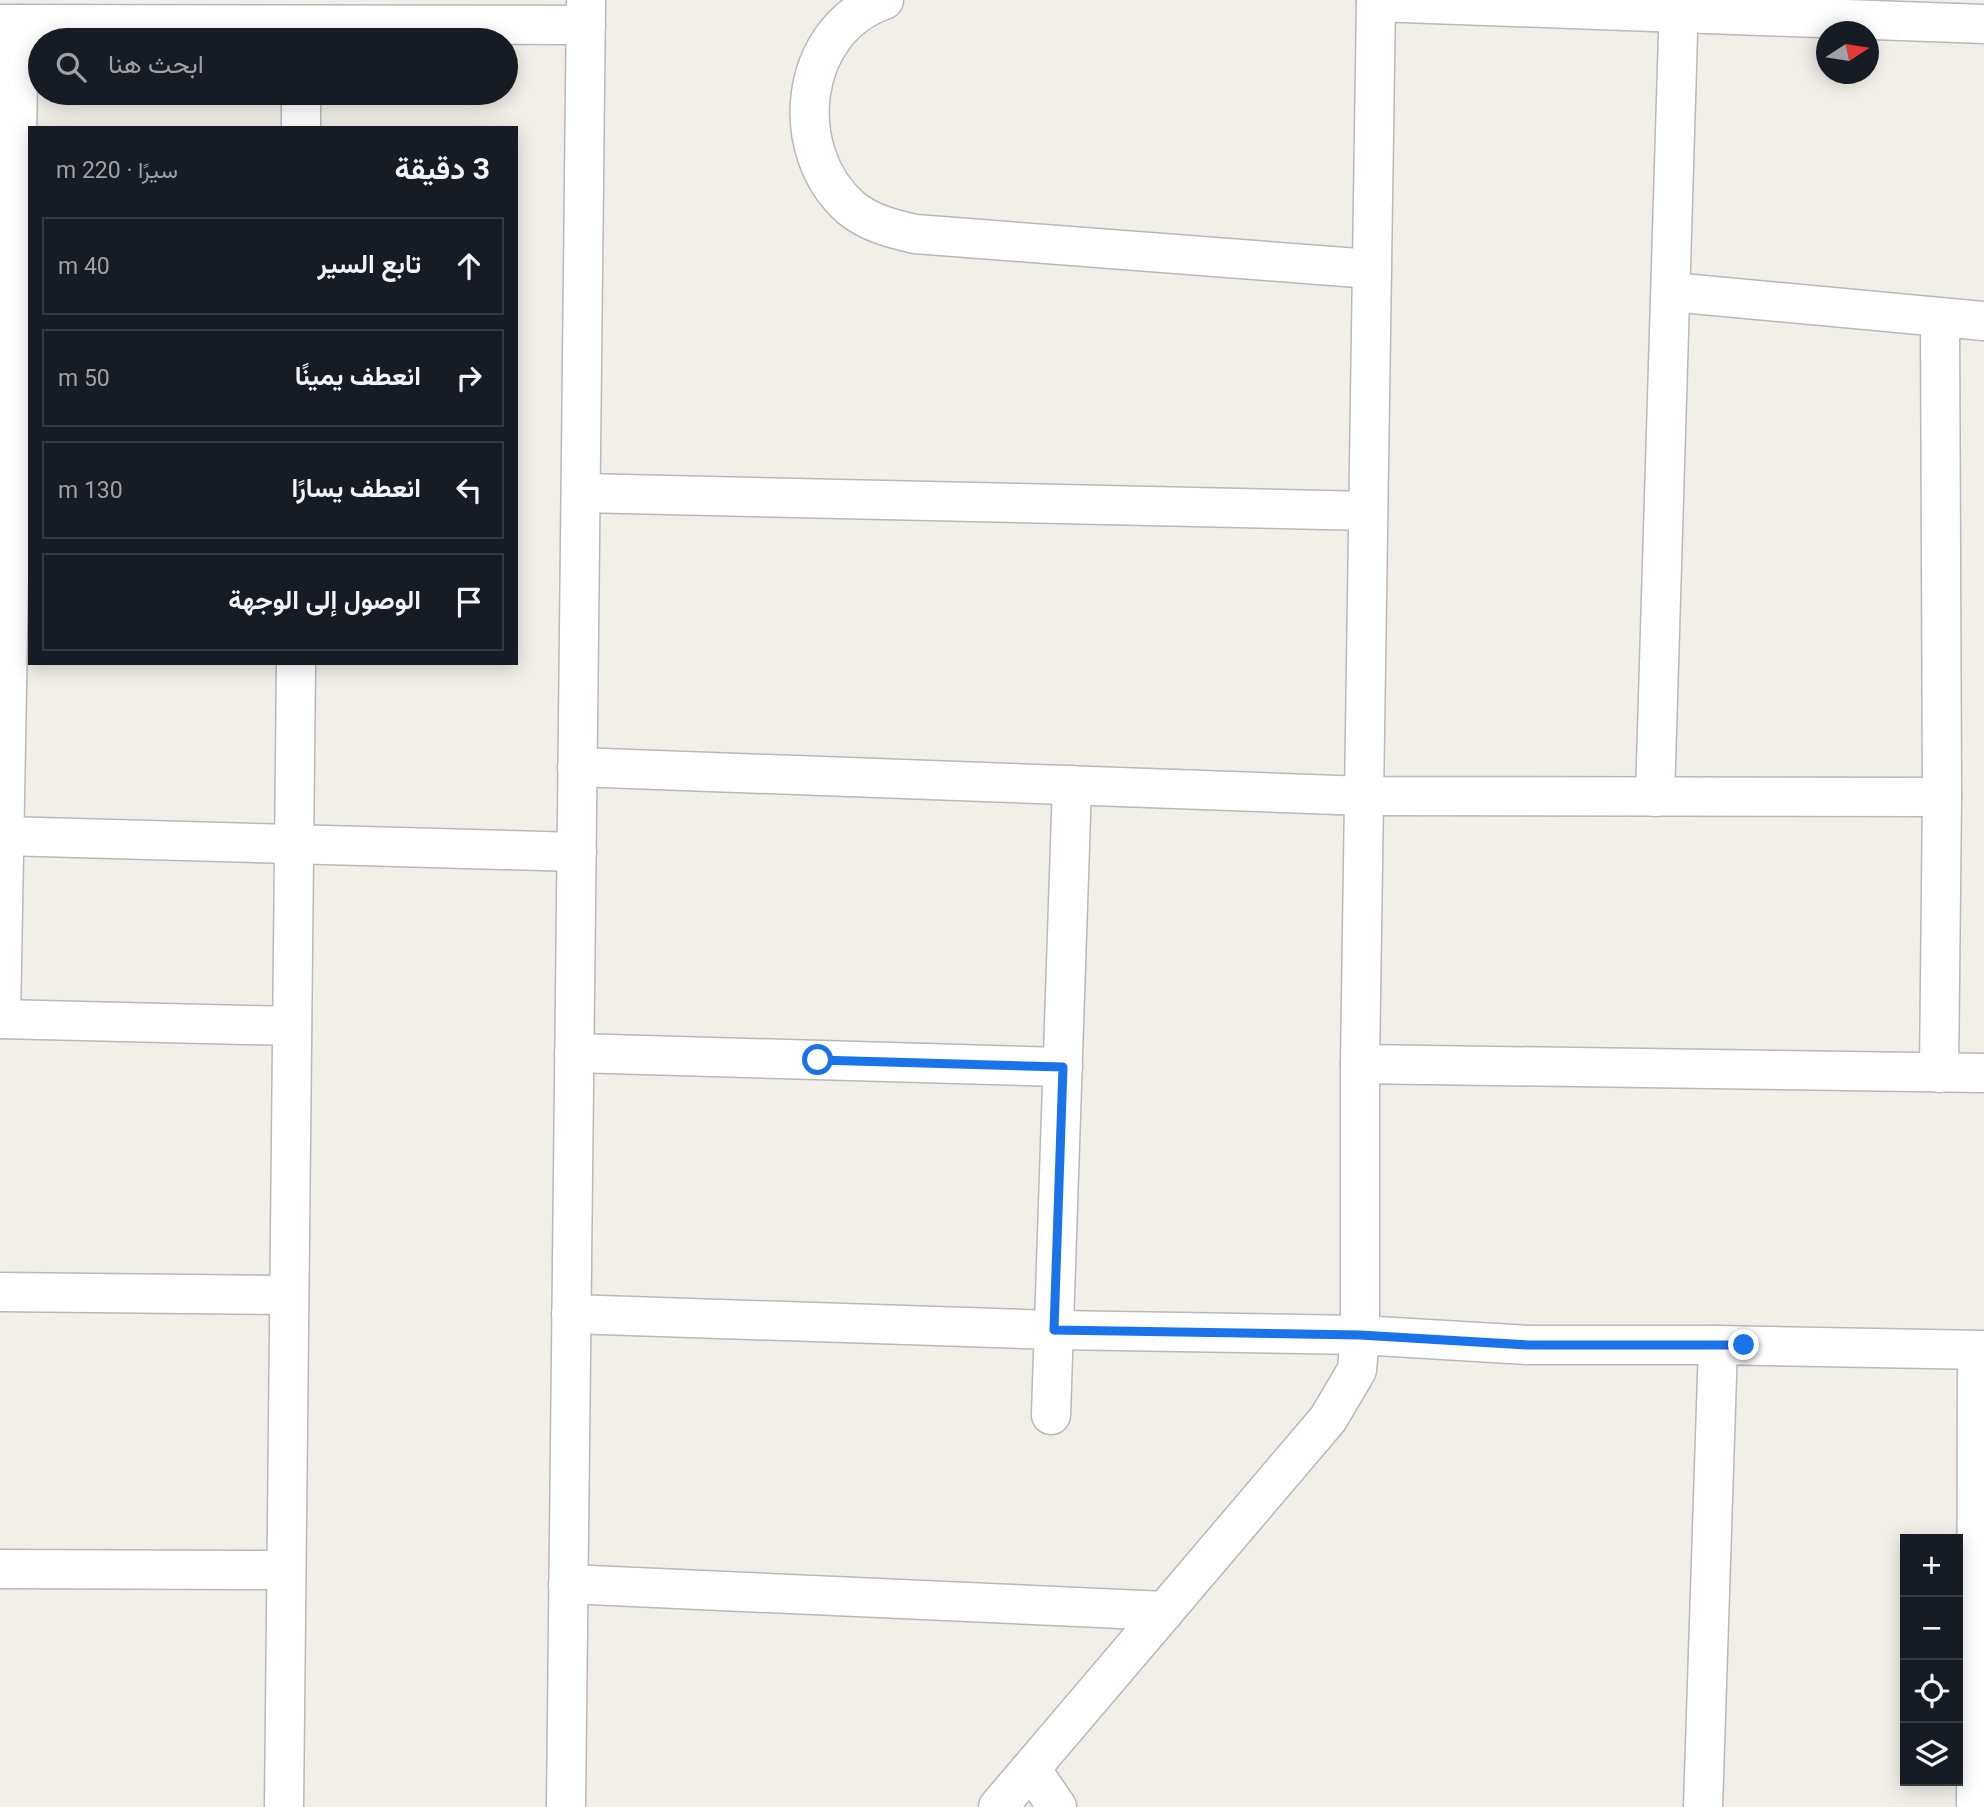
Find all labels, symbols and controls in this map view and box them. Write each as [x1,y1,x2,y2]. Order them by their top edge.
north arrow [1816,21,1879,84]
search box [28,28,518,105]
icon: search [52,48,90,86]
text: ابحث هنا [108,49,204,79]
text: 3 دقيقة [395,151,490,186]
text: سيرًا · 220 m [56,157,178,184]
icon: ahead [450,247,488,285]
text: تابع السير [318,249,421,279]
text: 40 m [58,253,110,280]
icon: right [450,359,488,397]
text: انعطف يمينًا [295,361,421,391]
text: 50 m [58,365,110,392]
icon: left [450,471,488,509]
text: انعطف يسارًا [291,473,421,503]
text: 130 m [58,477,123,504]
icon: arrive [450,583,488,621]
text: الوصول إلى الوجهة [228,585,421,615]
route start [802,1044,833,1075]
route end [1728,1329,1759,1360]
map controls [1900,1534,1963,1786]
button: + [1900,1534,1963,1597]
button: − [1900,1597,1963,1660]
button: locate [1900,1660,1963,1723]
button: layers [1900,1723,1963,1786]

